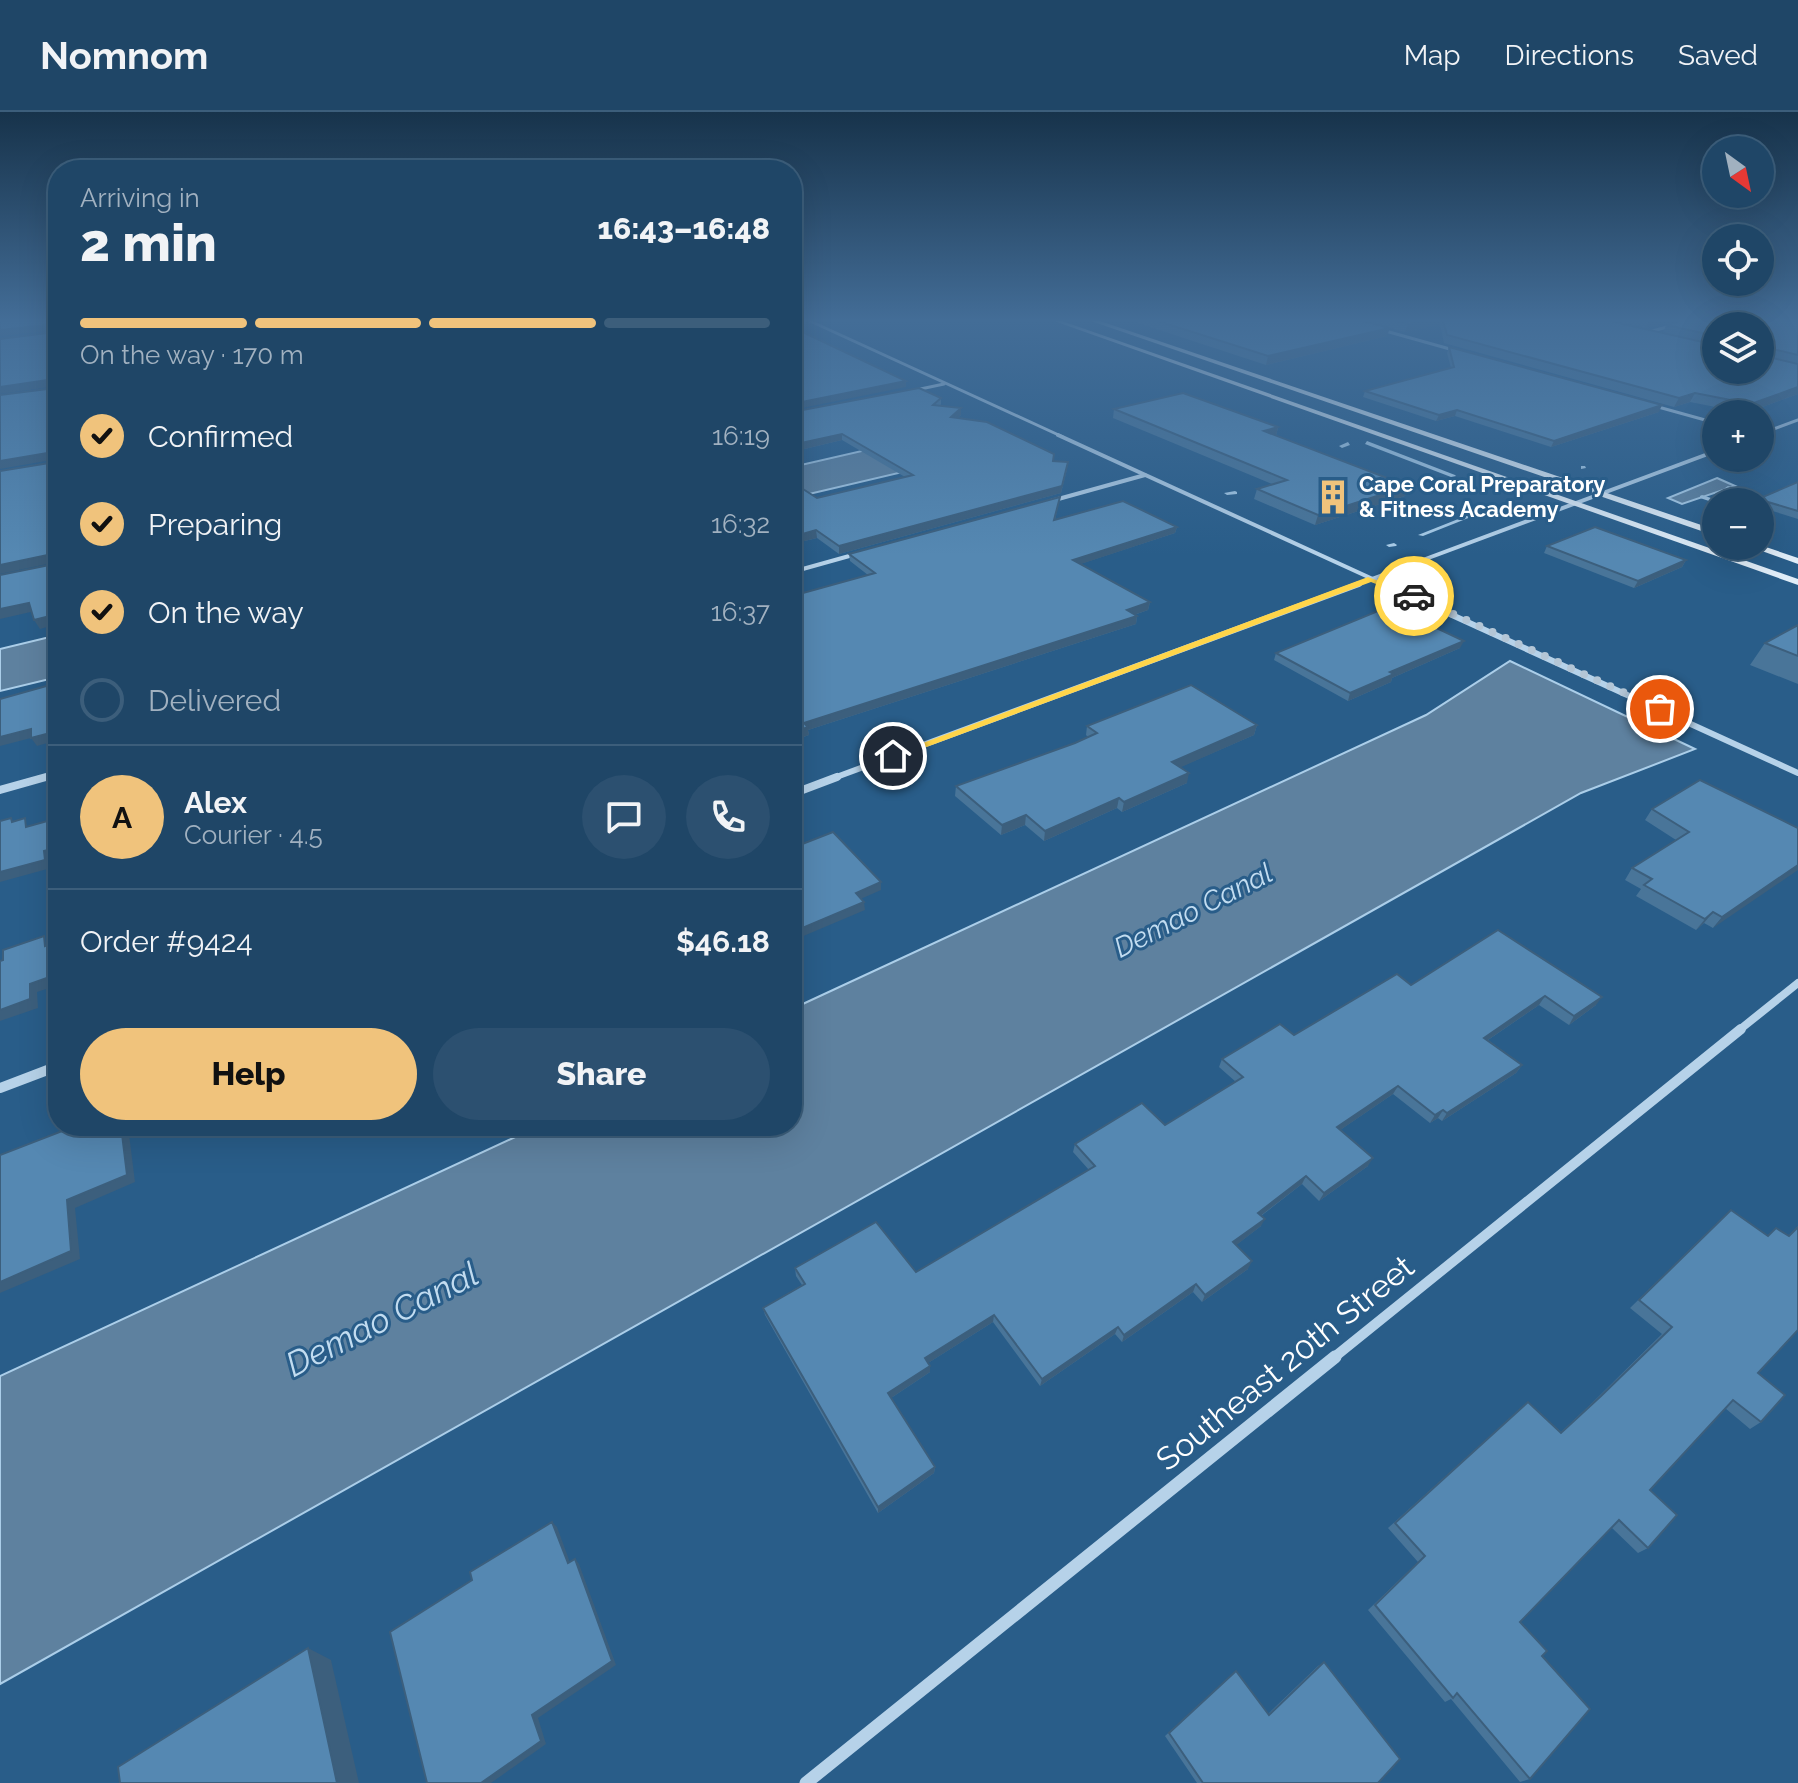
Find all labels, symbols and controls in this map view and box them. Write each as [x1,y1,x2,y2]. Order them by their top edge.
text: Nomnom [40,33,208,78]
text: Map [1404,39,1461,72]
text: Directions [1505,39,1634,72]
text: Saved [1678,39,1758,72]
north arrow [1702,136,1774,208]
map controls [1702,136,1774,560]
text: Arriving in [80,183,200,213]
text: 16:43–16:48 [598,211,770,246]
text: 2 min [80,212,217,273]
button: locate [1702,224,1774,296]
button: layers [1702,312,1774,384]
text: On the way · 170 m [80,340,304,370]
button: + [1702,400,1774,472]
icon: check [80,414,124,458]
text: Confirmed [148,419,293,454]
text: 16:19 [712,421,770,451]
place label: Cape Coral Preparatory & Fitness Academy [1359,471,1605,522]
building icon: Cape Coral Preparatory & Fitness Academy [1314,478,1352,516]
button: − [1702,488,1774,560]
icon: check [80,502,124,546]
text: Preparing [148,507,282,542]
text: 16:32 [711,509,770,539]
courier [1374,556,1454,636]
icon: car [1392,574,1436,618]
icon: check [80,590,124,634]
text: On the way [148,595,304,630]
text: 16:37 [711,597,770,627]
pin [1626,675,1694,743]
text: Delivered [148,683,281,718]
icon: bag [1638,687,1682,731]
pin [859,722,927,790]
icon: home [871,734,915,778]
button: chat [582,775,666,859]
button: phone [686,775,770,859]
text: Alex [184,785,247,820]
text: A [112,800,132,835]
text: Courier · 4.5 [184,820,323,850]
water label: Demao Canal [1108,856,1278,965]
text: Order #9424 [80,924,253,959]
text: $46.18 [676,924,770,959]
button: Help [80,1028,417,1120]
button: Share [433,1028,770,1120]
street label: Southeast 20th Street [1149,1247,1421,1478]
water label: Demao Canal [279,1253,485,1385]

